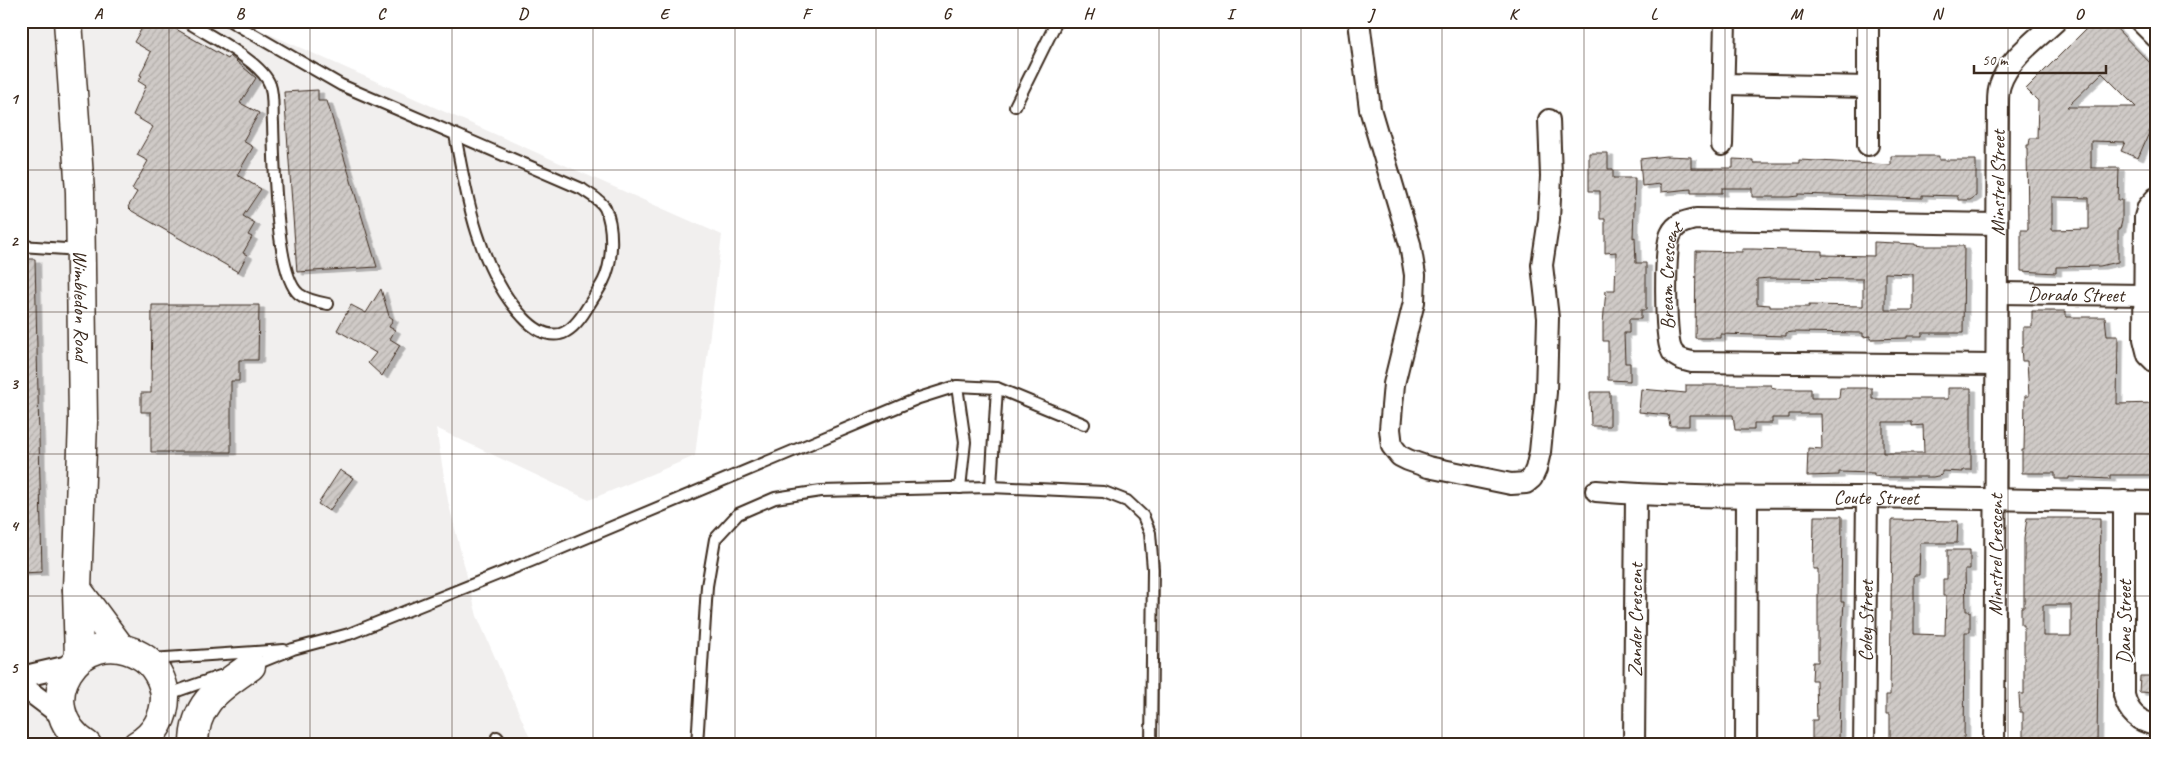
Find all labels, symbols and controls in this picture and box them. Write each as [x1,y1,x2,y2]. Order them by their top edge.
text: A [94,4,104,24]
text: B [236,4,246,24]
text: C [377,4,387,24]
text: D [518,4,529,24]
text: E [660,4,671,24]
text: F [802,4,813,24]
text: G [943,4,953,24]
text: H [1083,4,1095,24]
text: I [1227,4,1237,24]
text: J [1367,4,1376,24]
text: K [1509,4,1521,24]
text: L [1651,4,1659,24]
text: M [1790,4,1804,24]
text: N [1932,4,1945,24]
text: O [2075,4,2085,24]
scale bar [1974,42,2107,74]
text: 50 m [1982,51,2009,70]
text: 1 [10,89,19,109]
street label: Minstrel Street [1985,128,2010,236]
street label: Bream Crescent [1654,213,1689,331]
text: 2 [10,231,19,251]
street label: Wimbledon Road [68,250,95,364]
street label: Dorado Street [2027,281,2127,307]
text: 3 [10,374,19,394]
street label: Coute Street [1833,484,1921,510]
street label: Minstrel Crescent [1982,492,2008,616]
text: 4 [10,516,19,536]
street label: Zander Crescent [1622,561,1648,677]
street label: Coley Street [1853,578,1879,662]
street label: Dane Street [2112,578,2137,664]
text: 5 [11,658,20,678]

